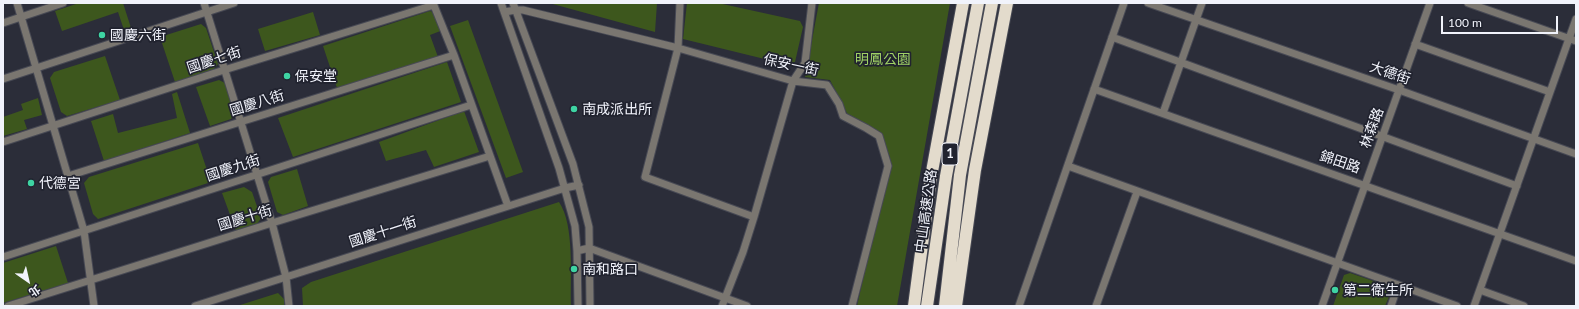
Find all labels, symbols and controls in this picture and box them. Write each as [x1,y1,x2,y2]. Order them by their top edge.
scale bar [1443,8,1560,34]
text: 100 m [1448,15,1482,30]
place label: 國慶六街 [110,27,166,43]
marker: 國慶六街 [97,30,107,40]
street label: 國慶七街 [185,43,243,77]
street label: 保安一街 [762,51,820,79]
park label: 明鳳公園 [855,51,911,67]
street label: 大德街 [1367,58,1413,88]
place label: 保安堂 [295,68,337,84]
marker: 保安堂 [282,71,292,81]
street label: 國慶八街 [228,87,286,119]
place label: 南成派出所 [582,101,652,117]
marker: 南成派出所 [569,104,579,114]
street label: 林森路 [1357,105,1387,151]
road number: 1 [942,143,958,165]
street label: 錦田路 [1317,147,1363,177]
street label: 國慶九街 [204,151,262,185]
street label: 中山高速公路 [912,168,940,254]
place label: 代德宮 [39,175,81,191]
marker: 代德宮 [26,178,36,188]
street label: 國慶十街 [216,202,274,234]
street label: 國慶十一街 [347,213,419,251]
north arrow [8,261,48,301]
place label: 南和路口 [582,261,638,277]
marker: 南和路口 [569,264,579,274]
place label: 第二衛生所 [1343,282,1413,298]
text: 北 [27,283,43,300]
marker: 第二衛生所 [1330,285,1340,295]

